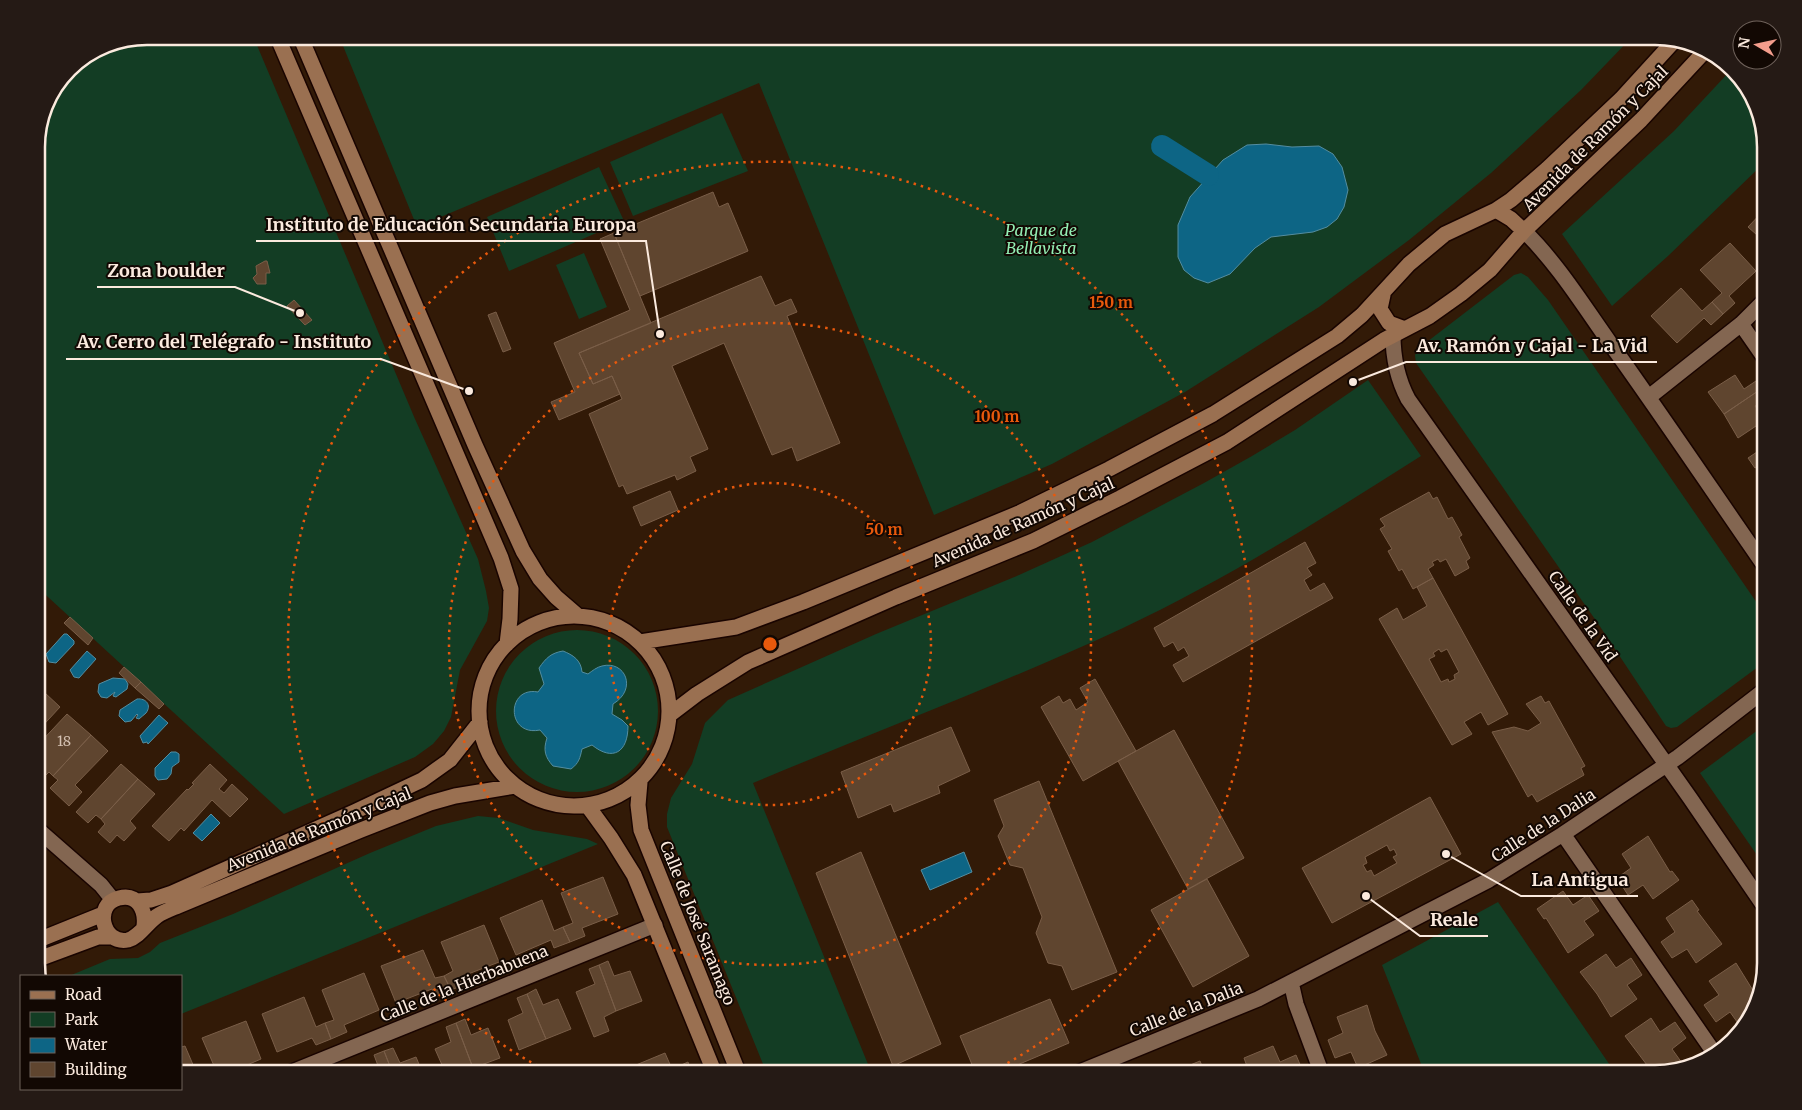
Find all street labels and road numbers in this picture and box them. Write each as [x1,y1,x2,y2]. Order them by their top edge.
street label: Avenida de Ramón y Cajal [1517,61,1672,216]
street label: Avenida de Ramón y Cajal [928,473,1117,572]
street label: Calle de la Vid [1544,567,1622,665]
street label: Avenida de Ramón y Cajal [223,783,414,876]
street label: Calle de la Dalia [1487,784,1599,866]
street label: Calle de José Saramago [656,838,740,1008]
street label: Calle de la Hierbabuena [377,940,551,1026]
street label: Calle de la Dalia [1127,977,1246,1041]

